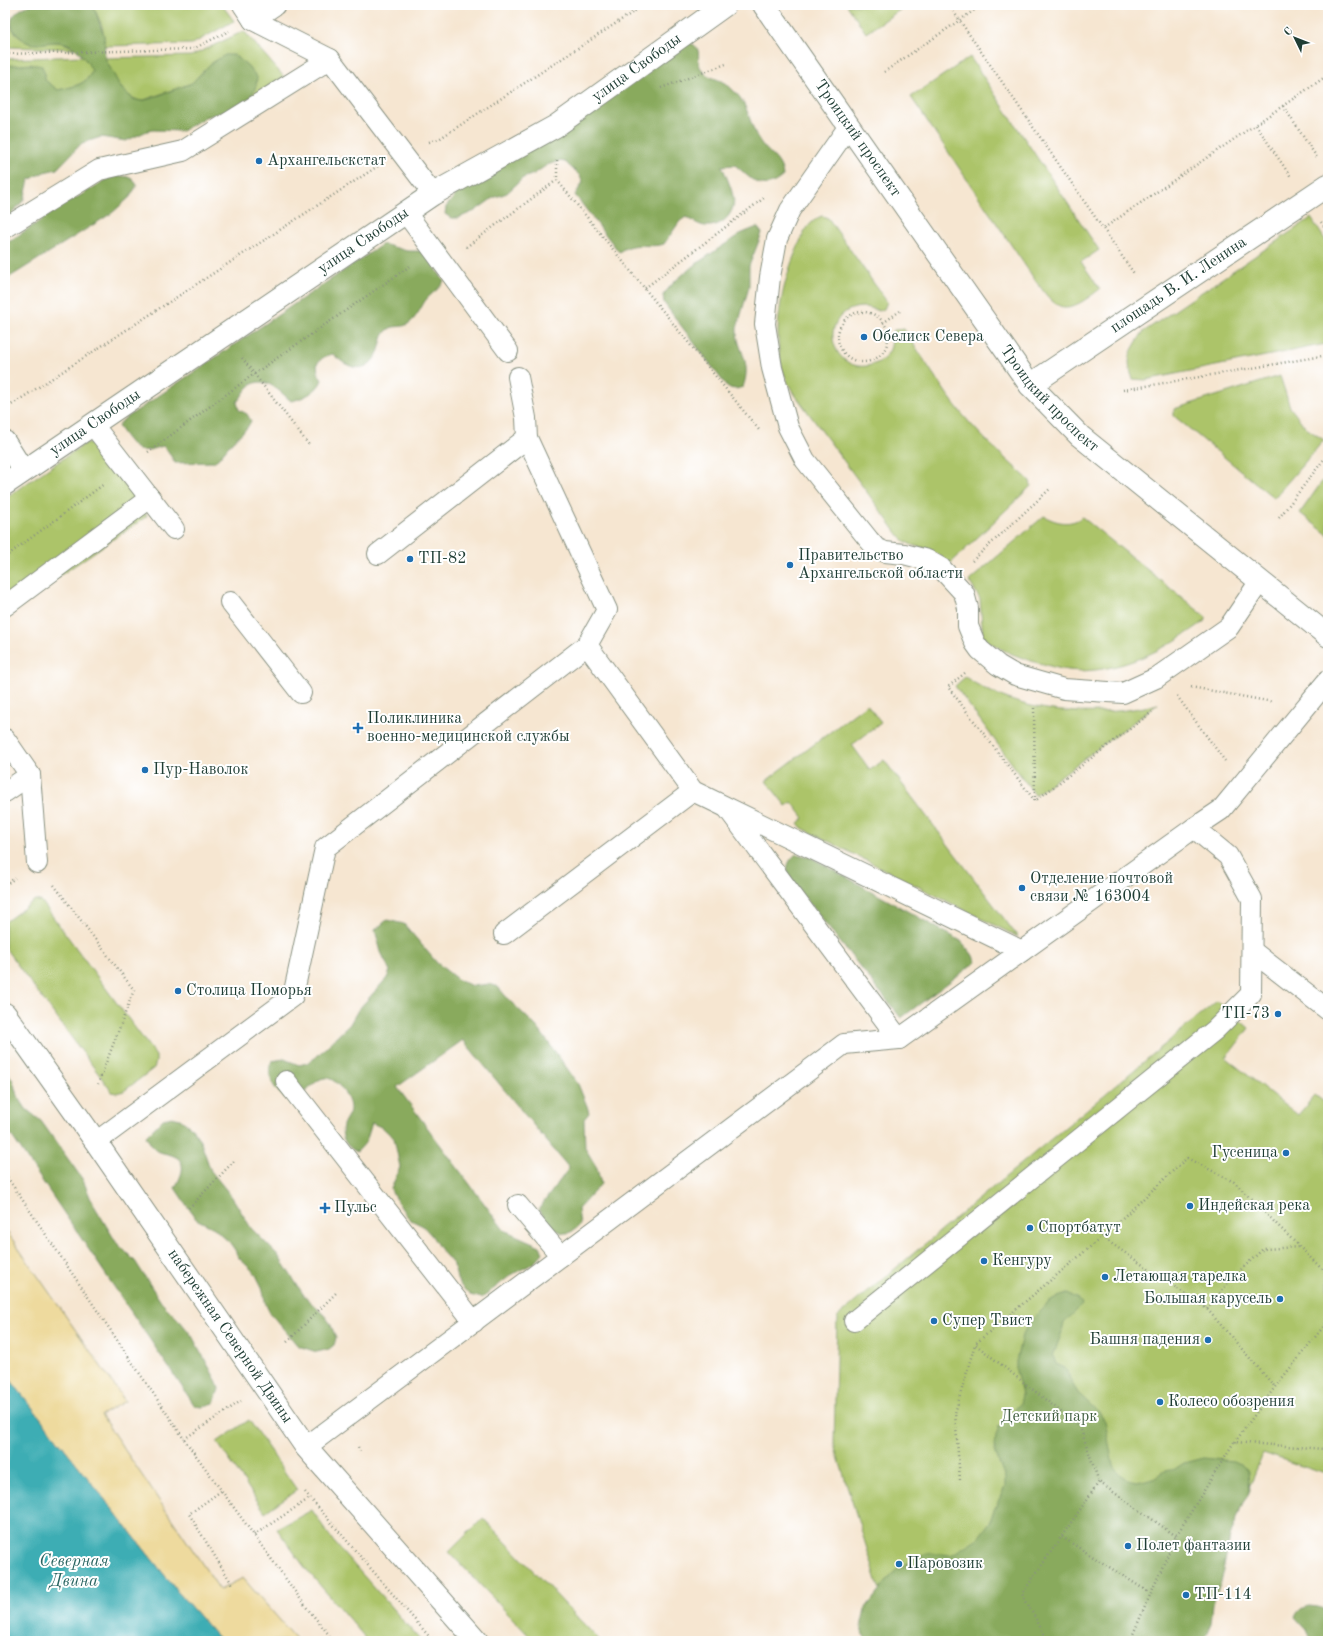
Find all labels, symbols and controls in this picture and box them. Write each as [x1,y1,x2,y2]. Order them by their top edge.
north arrow [1275,18,1315,58]
text: С [1282,26,1295,39]
street label: улица Свободы [589,31,684,105]
street label: Троицкий проспект [811,77,904,200]
place label: Архангельскстат [267,153,386,169]
marker: Архангельскстат [254,156,264,166]
street label: улица Свободы [315,205,412,277]
street label: площадь В. И. Ленина [1108,234,1250,336]
place label: Обелиск Севера [872,329,984,345]
marker: Обелиск Севера [859,332,869,342]
street label: Троицкий проспект [997,343,1101,455]
street label: улица Свободы [47,387,143,459]
place label: Правительство Архангельской области [798,548,963,582]
place label: ТП-82 [418,551,467,567]
marker: ТП-82 [405,554,415,564]
marker: Правительство Архангельской области [785,560,795,570]
place label: Поликлиника военно-медицинской службы [367,711,570,745]
marker: Поликлиника военно-медицинской службы [352,722,364,734]
place label: Пур-Наволок [153,762,248,778]
marker: Пур-Наволок [140,765,150,775]
place label: Отделение почтовой связи № 163004 [1030,871,1173,905]
marker: Отделение почтовой связи № 163004 [1017,883,1027,893]
place label: Столица Поморья [186,983,312,999]
marker: Столица Поморья [173,986,183,996]
place label: ТП-73 [1221,1006,1270,1022]
marker: ТП-73 [1273,1009,1283,1019]
place label: Гусеница [1212,1145,1278,1161]
marker: Гусеница [1281,1148,1291,1158]
place label: Индейская река [1198,1198,1310,1214]
place label: Пульс [334,1200,377,1216]
marker: Индейская река [1185,1201,1195,1211]
marker: Пульс [319,1202,331,1214]
place label: Спортбатут [1038,1220,1121,1236]
marker: Спортбатут [1025,1223,1035,1233]
street label: набережная Северной Двины [164,1246,295,1426]
place label: Кенгуру [992,1253,1052,1269]
marker: Кенгуру [979,1256,989,1266]
place label: Летающая тарелка [1113,1269,1247,1285]
marker: Летающая тарелка [1100,1272,1110,1282]
place label: Большая карусель [1144,1291,1272,1307]
marker: Большая карусель [1275,1294,1285,1304]
place label: Супер Твист [942,1313,1032,1329]
marker: Супер Твист [929,1316,939,1326]
place label: Башня падения [1089,1332,1200,1348]
marker: Башня падения [1203,1335,1213,1345]
place label: Колесо обозрения [1168,1394,1295,1410]
marker: Колесо обозрения [1155,1397,1165,1407]
park label: Детский парк [1001,1409,1097,1425]
place label: Полет фантазии [1136,1538,1251,1554]
marker: Полет фантазии [1123,1541,1133,1551]
water label: Северная Двина [39,1553,109,1590]
place label: Паровозик [907,1556,983,1572]
marker: Паровозик [894,1559,904,1569]
place label: ТП-114 [1194,1587,1252,1603]
marker: ТП-114 [1181,1590,1191,1600]

